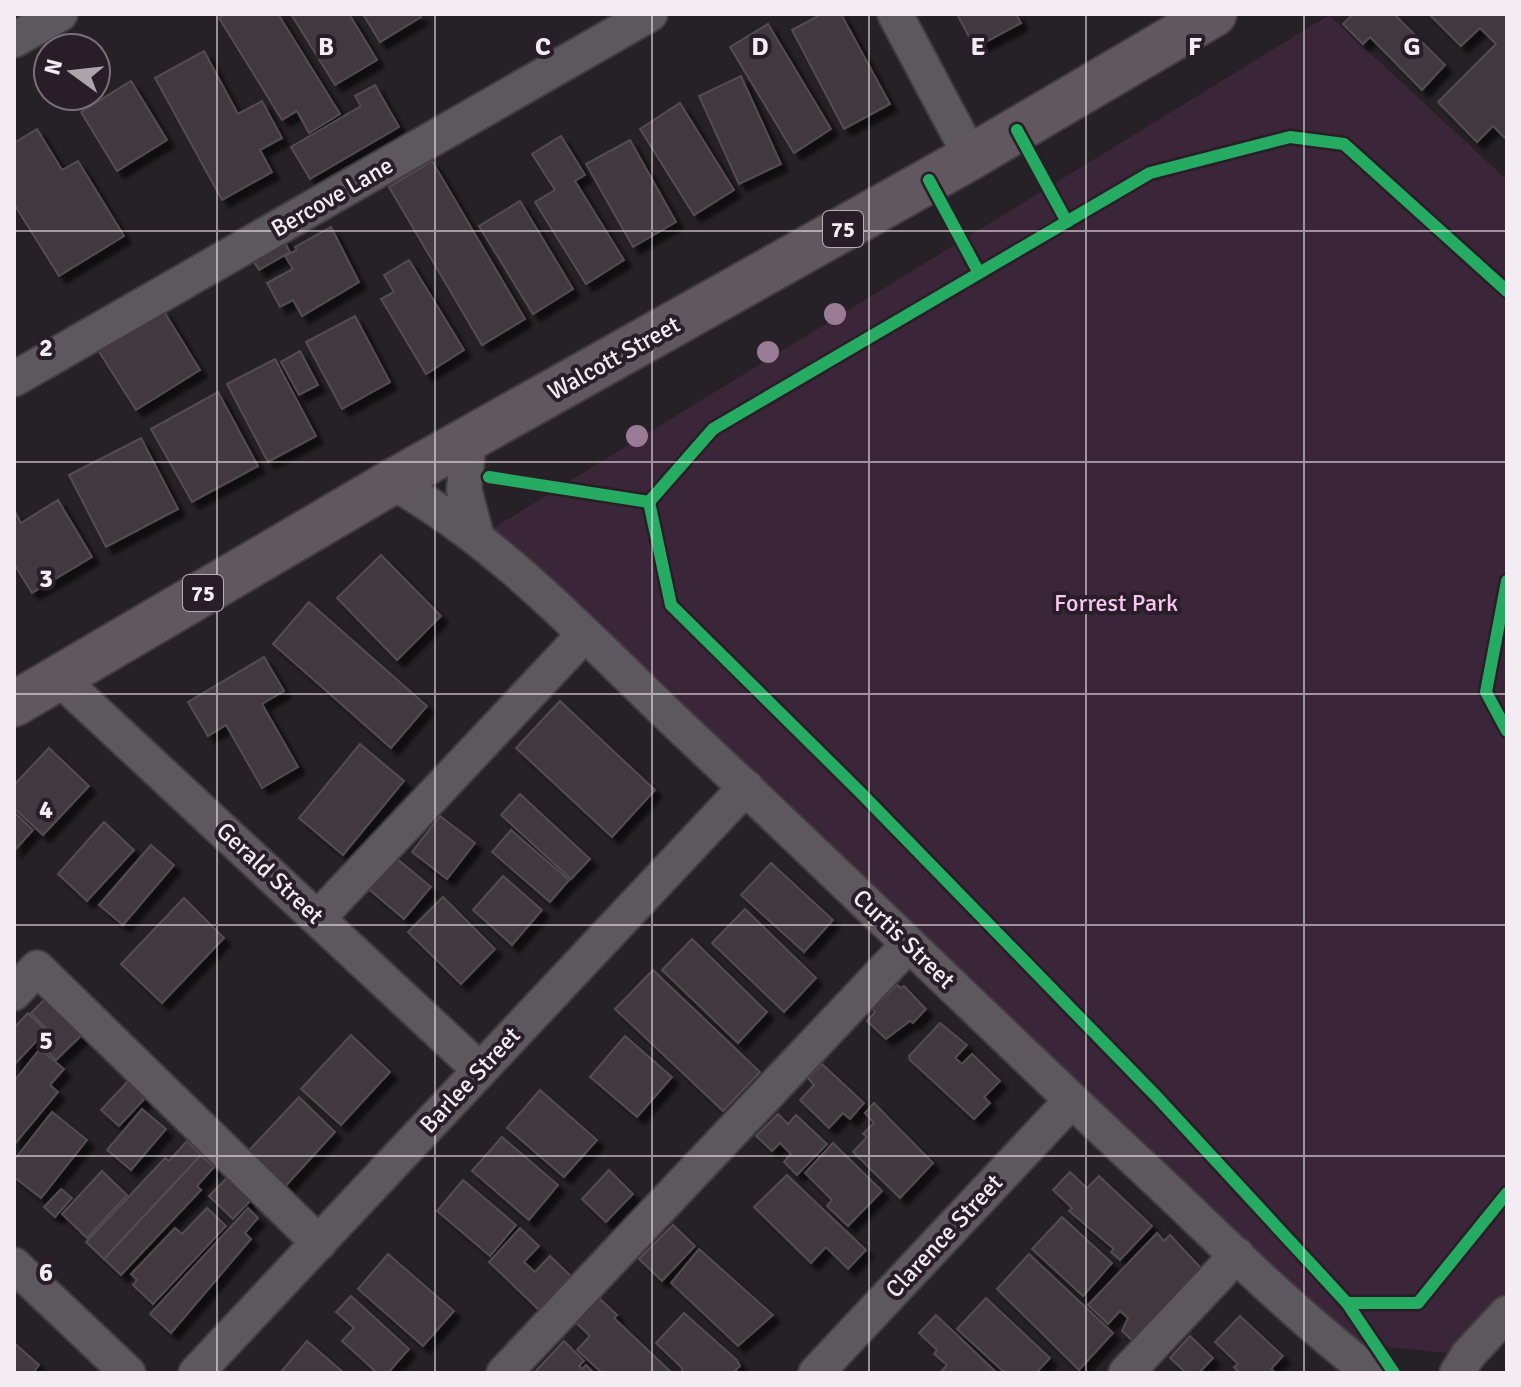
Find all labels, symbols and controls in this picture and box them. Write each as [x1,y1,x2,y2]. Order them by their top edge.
text: B [318,31,334,63]
text: C [535,31,551,63]
text: D [751,31,769,63]
text: E [971,31,985,63]
text: F [1188,31,1202,63]
text: G [1403,31,1421,63]
north arrow [32,32,112,112]
text: N [38,56,68,78]
street label: Bercove Lane [266,150,398,244]
road number: 75 [823,211,863,247]
street label: Walcott Street [543,309,685,407]
text: 2 [39,332,53,364]
text: 3 [39,563,53,595]
road number: 75 [183,575,223,611]
park label: Forrest Park [1054,588,1178,618]
text: 4 [39,794,53,826]
street label: Gerald Street [210,816,330,930]
street label: Curtis Street [847,883,961,995]
street label: Barlee Street [413,1021,527,1139]
text: 5 [39,1025,53,1057]
street label: Clarence Street [879,1168,1009,1304]
text: 6 [39,1257,53,1289]

